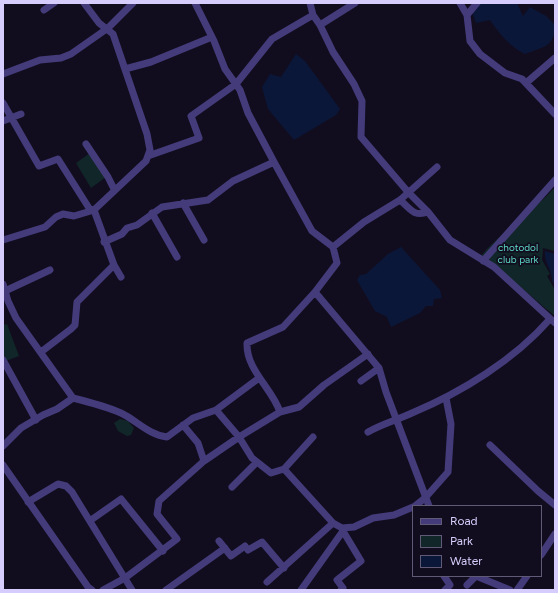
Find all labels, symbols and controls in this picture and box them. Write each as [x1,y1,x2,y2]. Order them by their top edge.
park label: chotodol club park [498,242,538,266]
legend [412,505,542,577]
text: Road [450,514,478,528]
text: Park [450,534,473,548]
text: Water [450,554,482,568]

